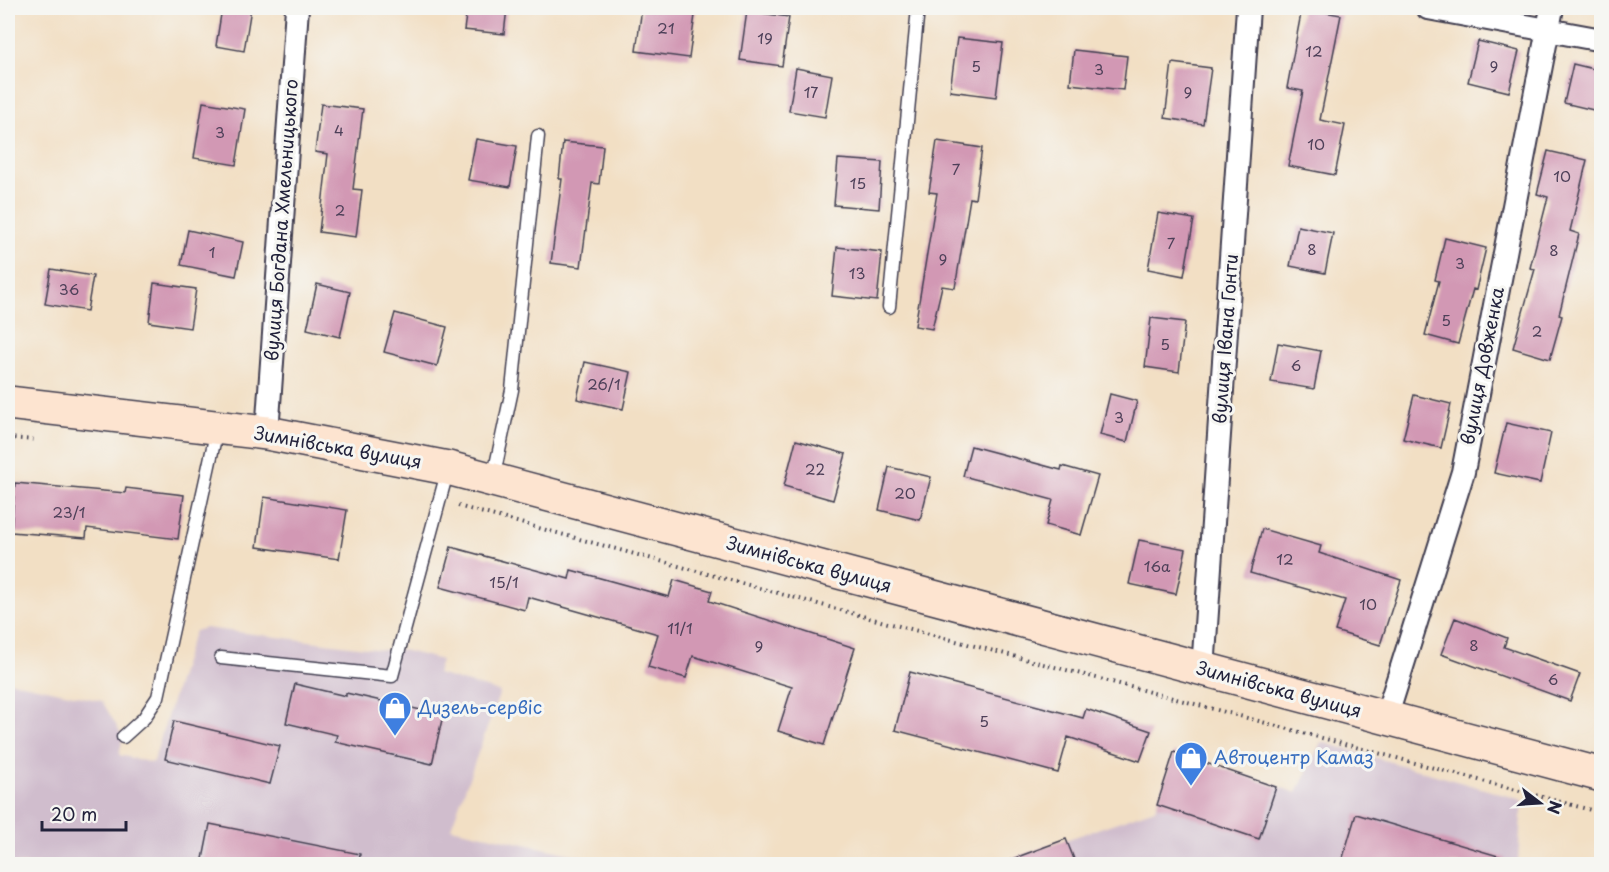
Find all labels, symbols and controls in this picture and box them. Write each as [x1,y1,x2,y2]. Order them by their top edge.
house number: 21 [657,16,675,39]
house number: 19 [757,26,773,49]
house number: 12 [1305,39,1323,62]
house number: 5 [971,54,981,77]
house number: 9 [1490,54,1498,77]
house number: 3 [1094,57,1104,80]
street label: вулиця Богдана Хмельницького [257,78,304,362]
house number: 17 [804,80,818,103]
house number: 9 [1184,80,1192,103]
house number: 4 [334,118,344,141]
house number: 3 [215,120,225,143]
house number: 10 [1307,132,1325,155]
house number: 7 [952,157,961,180]
house number: 10 [1553,164,1571,187]
house number: 15 [850,171,866,194]
house number: 2 [335,198,345,221]
house number: 7 [1167,231,1176,254]
house number: 8 [1307,237,1317,260]
house number: 8 [1549,238,1559,261]
house number: 1 [209,240,215,263]
house number: 9 [939,247,947,270]
house number: 3 [1455,251,1465,274]
street label: вулиця Івана Гонти [1205,253,1244,425]
house number: 13 [849,261,865,284]
house number: 36 [59,277,79,300]
street label: вулиця Довженка [1453,284,1510,447]
house number: 5 [1441,308,1451,331]
house number: 2 [1532,319,1542,342]
house number: 5 [1160,332,1170,355]
house number: 6 [1291,353,1301,376]
house number: 26/1 [587,372,621,395]
house number: 3 [1114,405,1124,428]
street label: Зимнівська вулиця [252,419,424,475]
house number: 22 [805,457,825,480]
house number: 20 [894,481,916,504]
house number: 23/1 [52,500,86,523]
street label: Зимнівська вулиця [724,529,895,599]
house number: 12 [1276,547,1294,570]
house number: 16а [1144,554,1171,577]
house number: 15/1 [489,570,519,593]
house number: 10 [1359,592,1377,615]
house number: 11/1 [667,616,693,639]
house number: 8 [1469,633,1479,656]
house number: 9 [755,634,763,657]
street label: Зимнівська вулиця [1194,654,1365,724]
house number: 6 [1548,667,1558,690]
shop icon: Дизель-сервіс [377,690,413,737]
place label: Дизель-сервіс [417,693,542,720]
house number: 5 [979,709,989,732]
shop icon: Автоцентр Камаз [1173,740,1209,787]
place label: Автоцентр Камаз [1214,743,1374,770]
north arrow [1510,773,1570,833]
scale bar [42,794,126,832]
text: N [1542,798,1569,817]
text: 20 m [51,800,97,827]

